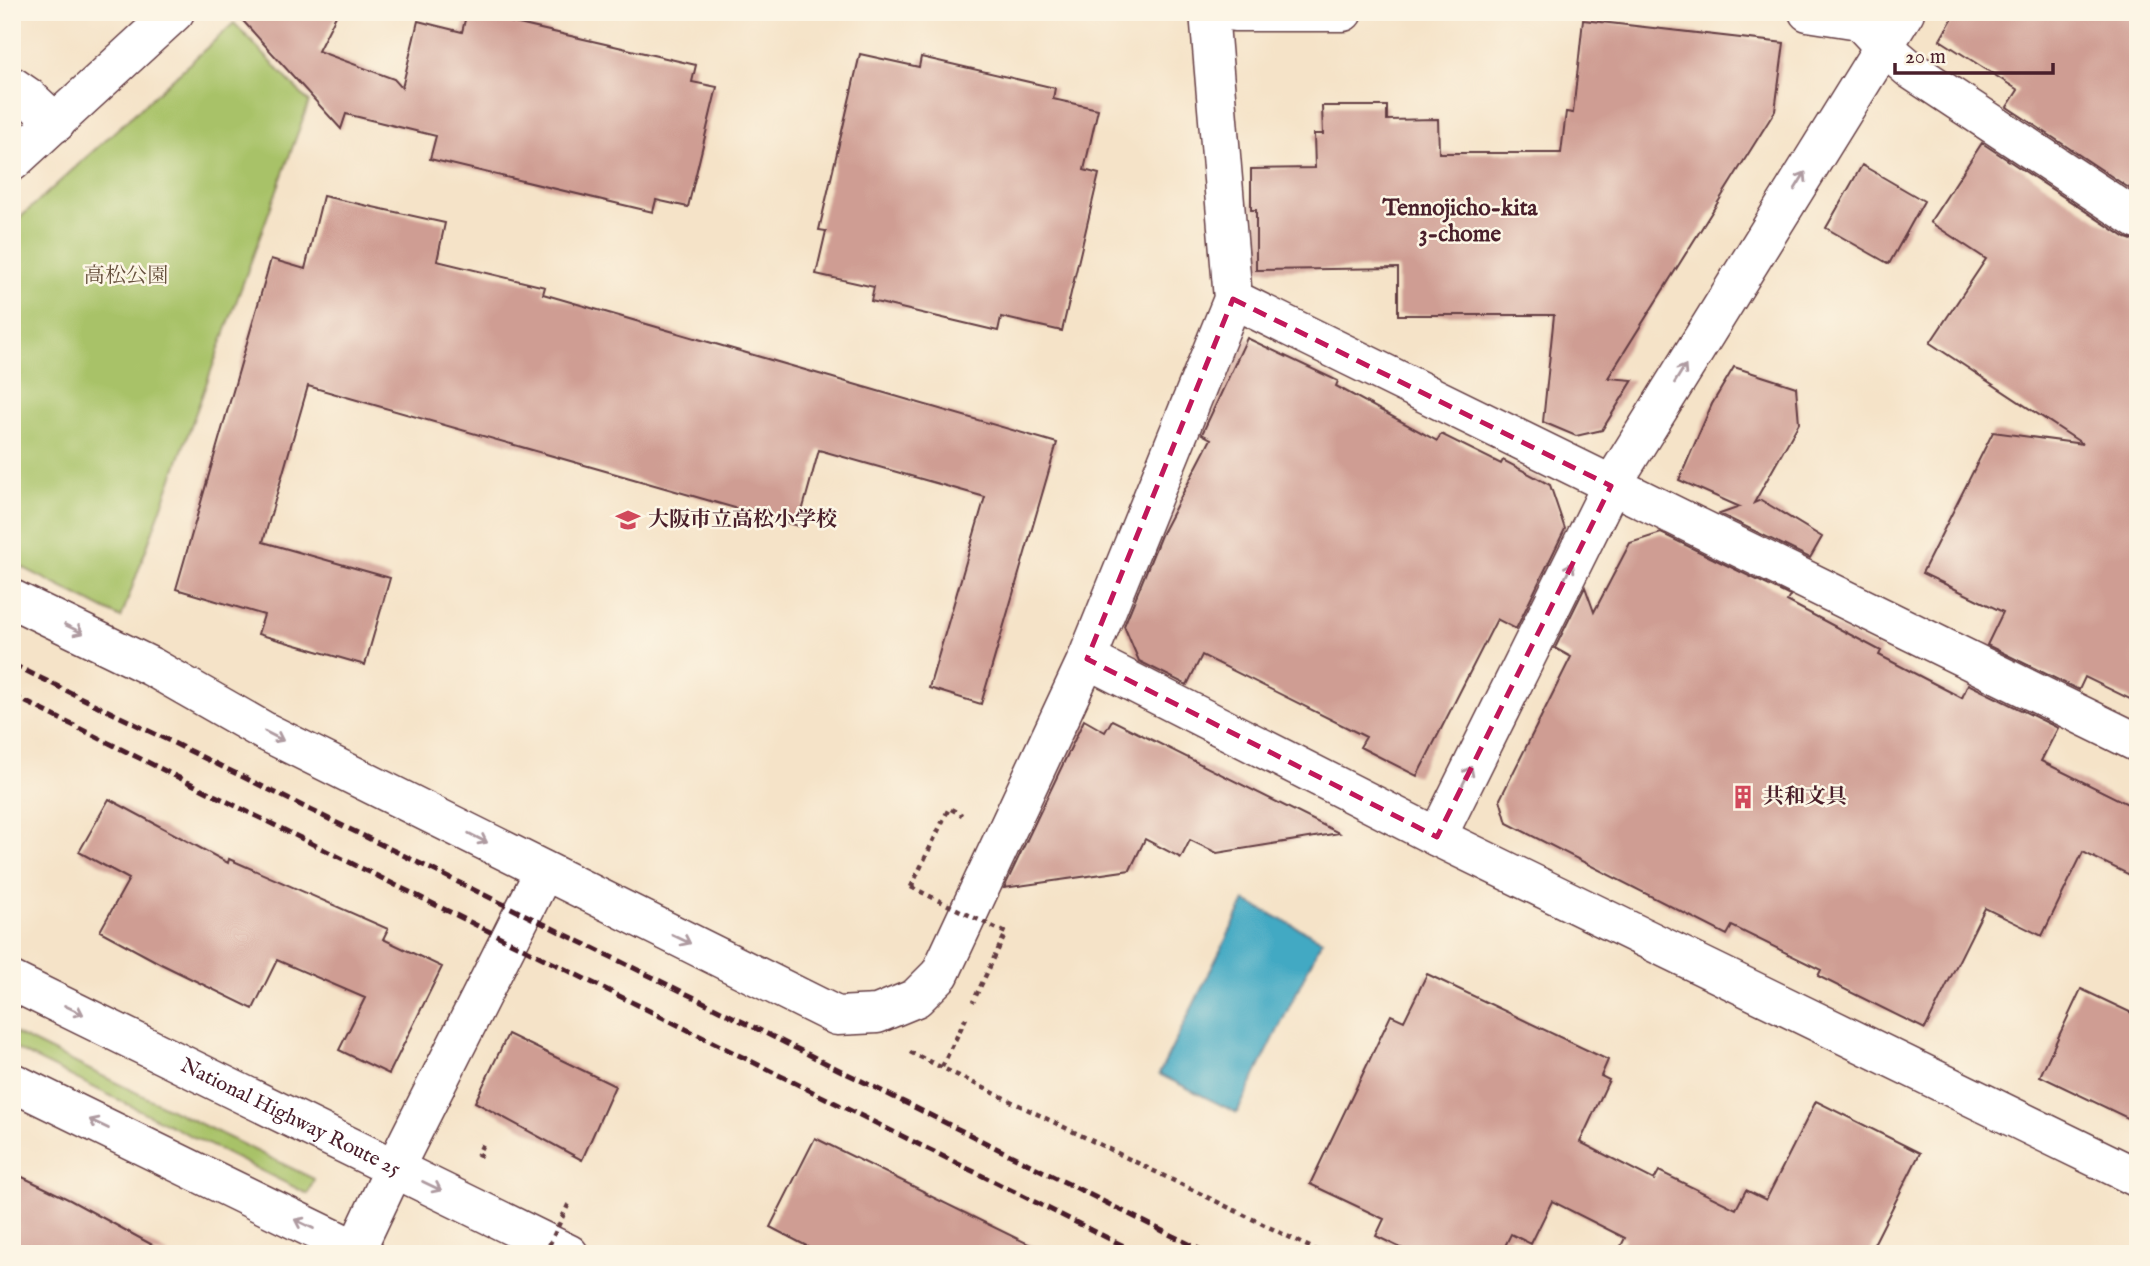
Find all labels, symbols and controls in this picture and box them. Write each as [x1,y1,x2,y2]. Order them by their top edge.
scale bar [1895,32,2052,76]
text: 20 m [1905,44,1946,71]
one-way arrow [1794,172,1808,192]
district label: Tennojicho-kita 3-chome [1382,194,1539,249]
park label: 高松公園 [84,263,168,290]
one-way arrow [1673,365,1687,385]
school or university icon: 大阪市立高松小学校 [614,506,642,534]
place label: 大阪市立高松小学校 [648,507,837,534]
one-way arrow [1561,562,1575,583]
one-way arrow [63,622,84,636]
one-way arrow [263,729,284,743]
one-way arrow [1460,766,1474,787]
building icon: 共和文具 [1729,783,1757,811]
place label: 共和文具 [1763,784,1847,811]
one-way arrow [467,831,488,845]
one-way arrow [670,932,691,946]
one-way arrow [63,1004,84,1018]
street label: National Highway Route 25 [176,1052,405,1183]
one-way arrow [89,1117,110,1131]
one-way arrow [421,1179,442,1193]
one-way arrow [294,1216,315,1230]

